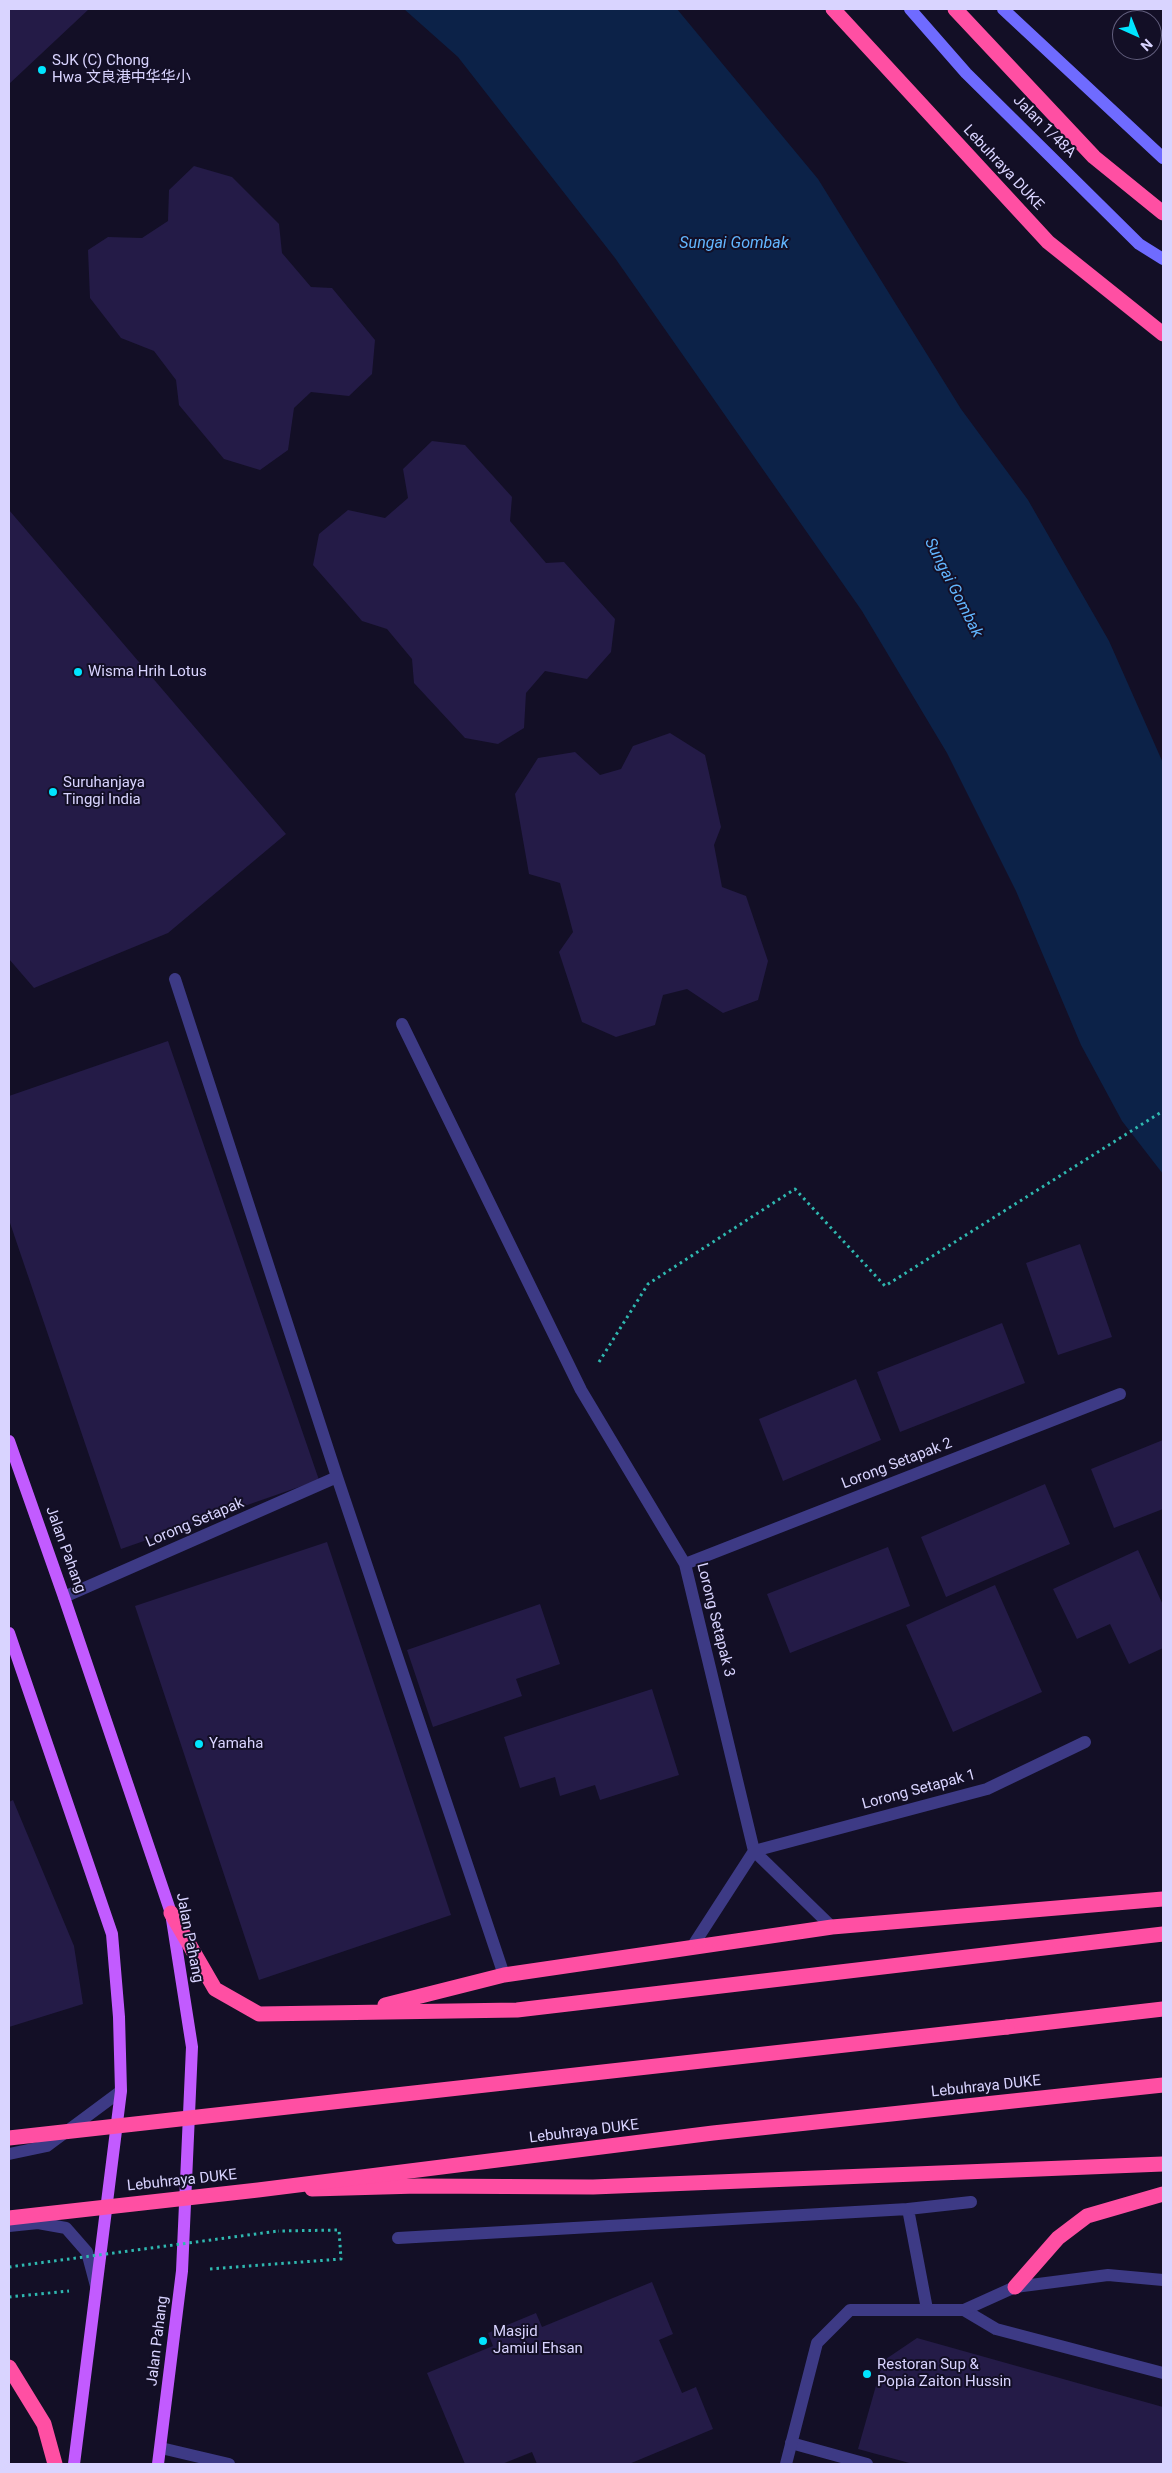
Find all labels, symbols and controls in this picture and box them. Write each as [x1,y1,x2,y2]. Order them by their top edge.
north arrow [1112,10,1162,60]
text: N [1138,36,1156,54]
place label: SJK (C) Chong Hwa 文良港中华华小 [52,52,191,87]
marker: SJK (C) Chong Hwa 文良港中华华小 [36,64,48,76]
street label: Jalan 1/48A [1009,92,1079,162]
street label: Lebuhraya DUKE [959,122,1047,214]
water label: Sungai Gombak [679,234,789,254]
water label: Sungai Gombak [920,535,986,641]
place label: Wisma Hrih Lotus [88,663,207,681]
marker: Wisma Hrih Lotus [72,666,84,678]
place label: Suruhanjaya Tinggi India [63,774,145,809]
marker: Suruhanjaya Tinggi India [47,786,59,798]
street label: Lorong Setapak 2 [839,1435,955,1493]
street label: Lorong Setapak [143,1494,247,1552]
street label: Jalan Pahang [41,1504,89,1596]
street label: Lorong Setapak 3 [692,1561,738,1679]
place label: Yamaha [209,1735,263,1753]
marker: Yamaha [193,1738,205,1750]
street label: Lorong Setapak 1 [860,1766,978,1814]
street label: Jalan Pahang [171,1892,207,1984]
street label: Lebuhraya DUKE [930,2072,1042,2102]
street label: Lebuhraya DUKE [528,2116,640,2148]
street label: Lebuhraya DUKE [126,2166,238,2196]
street label: Jalan Pahang [144,2295,172,2387]
place label: Masjid Jamiul Ehsan [493,2323,583,2358]
marker: Masjid Jamiul Ehsan [477,2335,489,2347]
place label: Restoran Sup & Popia Zaiton Hussin [877,2356,1011,2391]
marker: Restoran Sup & Popia Zaiton Hussin [861,2368,873,2380]

